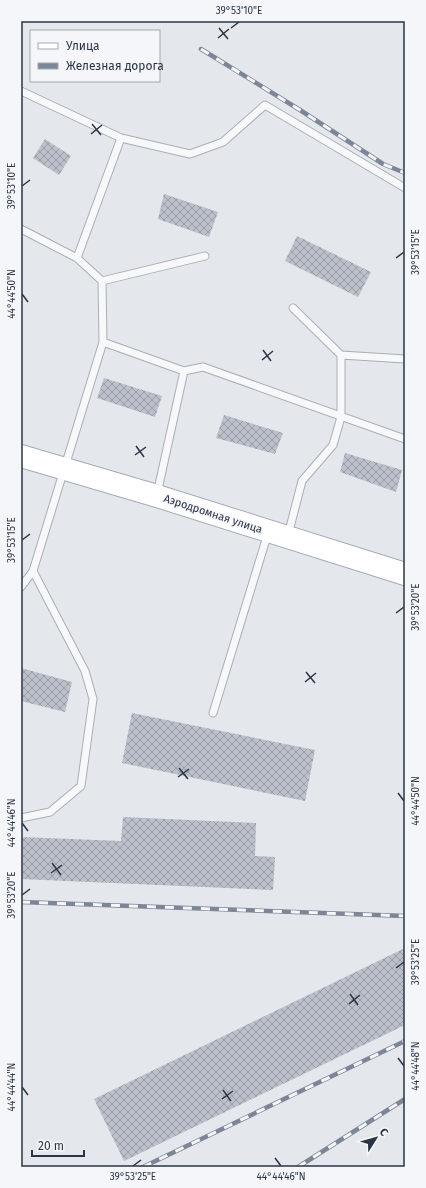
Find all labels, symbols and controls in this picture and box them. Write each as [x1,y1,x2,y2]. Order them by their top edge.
text: 39°53'10"E [216,5,262,17]
legend [30,30,160,82]
text: Улица [66,39,100,53]
text: Железная дорога [66,59,164,73]
text: 39°53'10"E [6,163,18,209]
text: 39°53'15"E [410,229,422,275]
text: 44°44'50"N [6,269,18,319]
street label: Аэродромная улица [162,492,264,536]
text: 39°53'15"E [6,517,18,563]
text: 39°53'20"E [410,583,422,631]
text: 44°44'50"N [410,776,422,826]
text: 44°44'46"N [6,798,18,848]
text: 39°53'20"E [6,871,18,919]
text: 39°53'25"E [410,939,422,985]
text: 44°44'48"N [410,1041,422,1091]
text: 44°44'44"N [6,1063,18,1111]
north arrow [356,1118,396,1158]
text: С [376,1126,391,1139]
scale bar [32,1132,84,1158]
text: 20 m [38,1139,64,1153]
text: 39°53'25"E [110,1171,156,1183]
text: 44°44'46"N [256,1171,306,1183]

